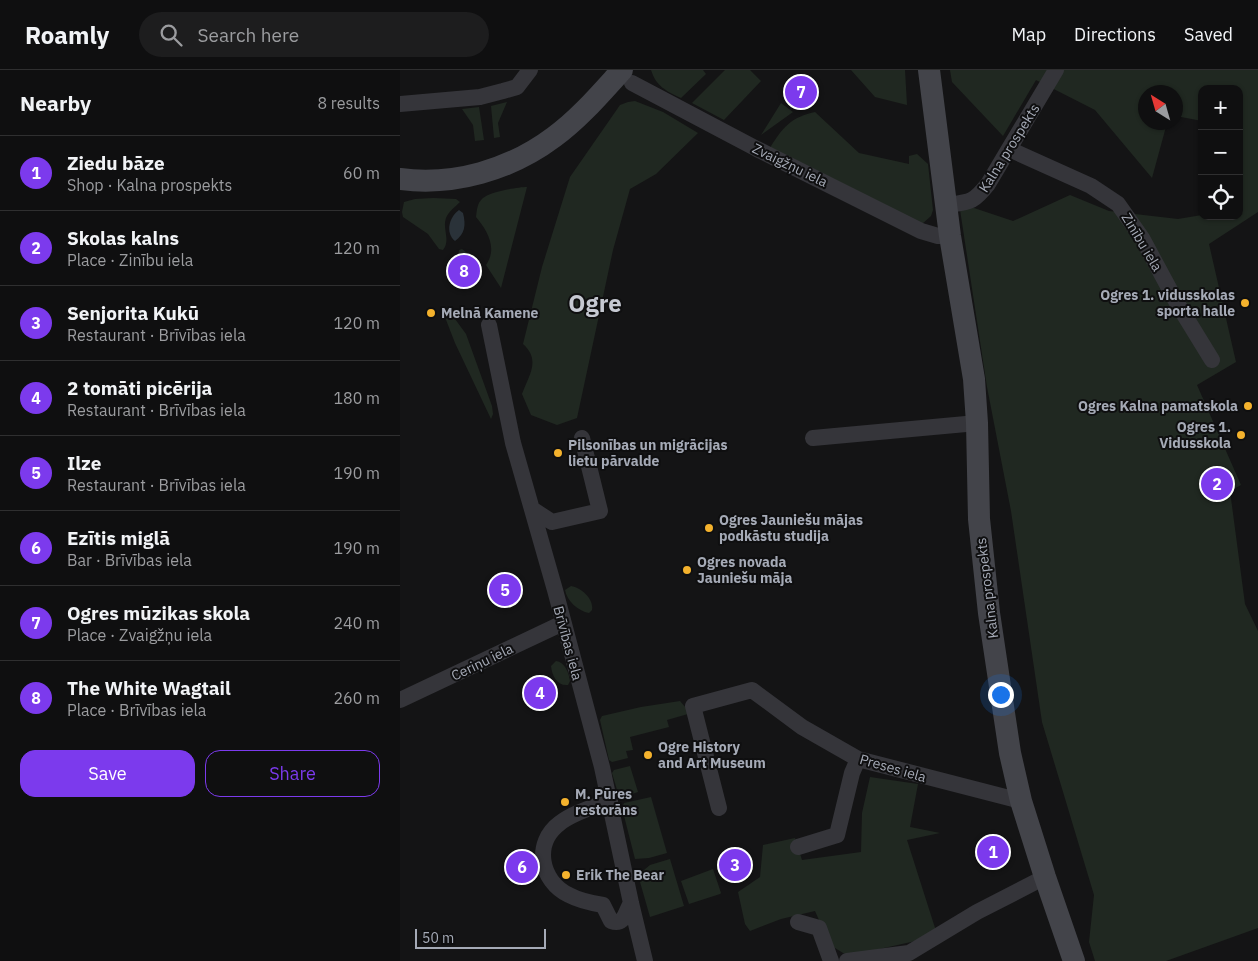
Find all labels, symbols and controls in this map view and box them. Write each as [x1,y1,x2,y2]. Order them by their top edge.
search box [139,12,489,57]
text: Roamly [25,19,109,51]
icon: search [157,21,185,49]
text: Search here [197,23,299,47]
text: Map [1011,23,1046,46]
text: Directions [1074,23,1156,46]
text: Saved [1184,23,1233,46]
pin: 7 [785,73,817,111]
north arrow [1138,85,1183,130]
map controls [1198,85,1243,220]
button: + [1198,85,1243,130]
text: Nearby [20,89,91,117]
text: 8 results [317,93,380,113]
street label: Kalna prospekts [975,100,1044,196]
button: − [1198,130,1243,175]
street label: Zvaigžņu iela [749,139,831,191]
text: Ziedu bāze [67,151,165,175]
text: 1 [31,163,41,183]
text: 60 m [343,163,380,183]
text: Shop · Kalna prospekts [67,175,232,195]
button: locate [1198,175,1243,220]
street label: Zinību iela [1118,210,1167,275]
text: Skolas kalns [67,226,179,250]
text: 2 [31,238,41,258]
text: 120 m [333,238,380,258]
text: Place · Zinību iela [67,250,193,270]
pin: 8 [448,252,480,290]
place label: Ogres 1. vidusskolas sporta halle [1100,286,1235,320]
district label: Ogre [568,287,622,319]
marker: Ogres 1. vidusskolas sporta halle [1239,297,1251,309]
text: Senjorita Kukū [67,301,199,325]
place label: Melnā Kamene [441,304,538,322]
marker: Melnā Kamene [425,307,437,319]
text: 3 [31,313,41,333]
text: 120 m [333,313,380,333]
text: Restaurant · Brīvības iela [67,325,246,345]
text: 2 tomāti picērija [67,376,212,400]
text: 4 [31,388,41,408]
text: 180 m [333,388,380,408]
place label: Ogres Kalna pamatskola [1078,397,1238,415]
text: Restaurant · Brīvības iela [67,400,246,420]
marker: Ogres Kalna pamatskola [1242,400,1254,412]
place label: Ogres 1. Vidusskola [1159,418,1231,452]
marker: Ogres 1. Vidusskola [1235,429,1247,441]
place label: Pilsonības un migrācijas lietu pārvalde [568,436,728,470]
marker: Pilsonības un migrācijas lietu pārvalde [552,447,564,459]
text: Ilze [67,451,101,475]
text: 5 [31,463,41,483]
text: 190 m [333,463,380,483]
pin: 2 [1201,465,1233,503]
text: Restaurant · Brīvības iela [67,475,246,495]
place label: Ogres Jauniešu mājas podkāstu studija [719,511,863,545]
marker: Ogres Jauniešu mājas podkāstu studija [703,522,715,534]
text: Ezītis miglā [67,526,170,550]
street label: Kalna prospekts [972,536,1002,639]
text: 6 [31,538,41,558]
text: 190 m [333,538,380,558]
text: Bar · Brīvības iela [67,550,192,570]
place label: Ogres novada Jauniešu māja [697,553,793,587]
marker: Ogres novada Jauniešu māja [681,564,693,576]
pin: 5 [489,571,521,609]
text: Ogres mūzikas skola [67,601,250,625]
street label: Brīvības iela [549,604,587,683]
text: 7 [31,613,41,633]
text: 240 m [333,613,380,633]
text: Place · Zvaigžņu iela [67,625,212,645]
street label: Ceriņu iela [448,639,516,685]
pin: 4 [524,674,556,712]
text: The White Wagtail [67,676,231,700]
your location [988,682,1014,708]
text: 8 [31,688,41,708]
text: 260 m [333,688,380,708]
text: Place · Brīvības iela [67,700,206,720]
place label: Ogre History and Art Museum [658,738,766,772]
marker: Ogre History and Art Museum [642,749,654,761]
button: Save [20,750,195,797]
button: Share [205,750,380,797]
street label: Preses iela [858,750,929,786]
place label: M. Pūres restorāns [575,785,637,819]
marker: M. Pūres restorāns [559,796,571,808]
pin: 1 [977,833,1009,871]
pin: 3 [719,846,751,884]
pin: 6 [506,848,538,886]
place label: Erik The Bear [576,866,664,884]
marker: Erik The Bear [560,869,572,881]
scale bar [415,926,546,949]
text: 50 m [422,929,454,947]

